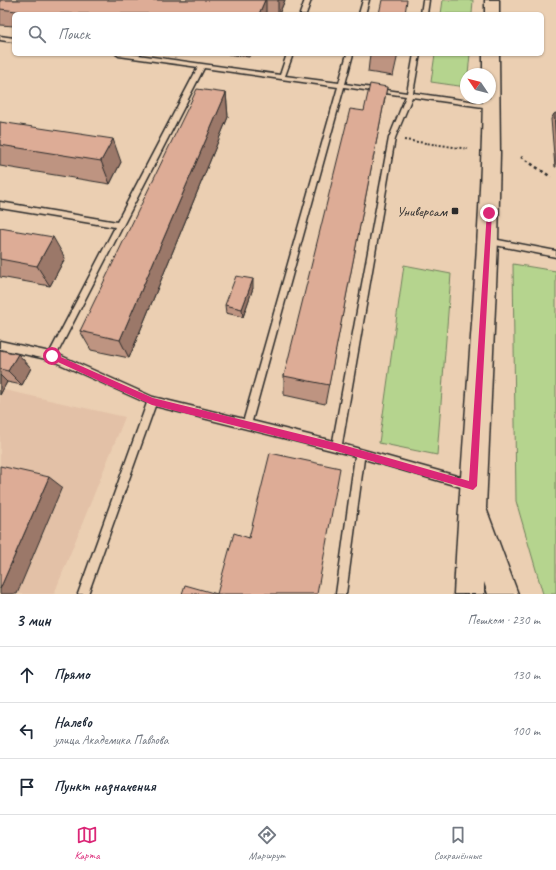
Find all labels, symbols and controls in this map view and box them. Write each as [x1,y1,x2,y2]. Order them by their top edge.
search box [12,12,544,56]
icon: search [26,23,48,45]
text: Поиск [58,25,90,44]
north arrow [460,68,496,104]
place label: Универсам [397,203,449,220]
route end [480,204,498,222]
marker: Универсам [450,206,460,216]
route start [43,347,61,365]
text: 3 мин [16,610,51,631]
text: Пешком · 230 m [467,612,540,628]
icon: ahead [16,664,38,686]
text: Прямо [54,665,90,684]
text: 130 m [512,667,540,683]
text: Налево [54,713,92,732]
icon: left [16,720,38,742]
text: 100 m [512,723,540,739]
text: улица Академика Павлова [54,732,168,748]
icon: arrive [16,776,38,798]
text: Пункт назначения [54,777,156,796]
tab: Карта [74,824,100,862]
tab: Маршрут [249,824,285,862]
tab: Сохранённые [434,824,482,862]

